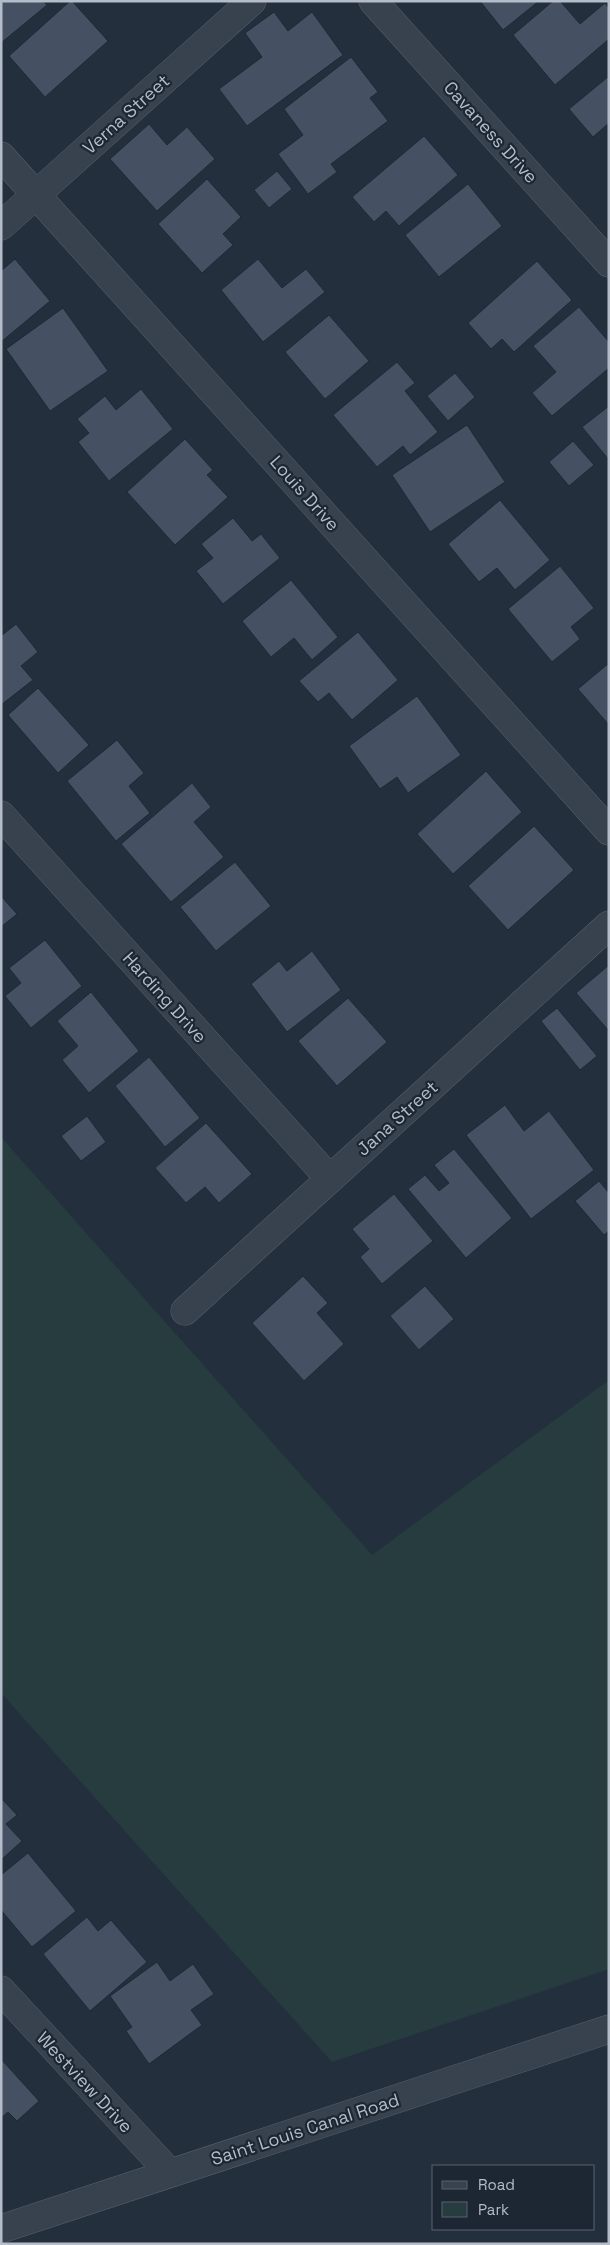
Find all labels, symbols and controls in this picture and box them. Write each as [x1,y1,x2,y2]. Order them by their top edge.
street label: Verna Street [78,69,174,159]
street label: Cavaness Drive [439,76,543,188]
street label: Louis Drive [265,451,345,535]
street label: Harding Drive [118,947,212,1047]
street label: Jana Street [352,1075,442,1161]
street label: Westview Drive [32,2026,138,2138]
street label: Saint Louis Canal Road [208,2088,402,2170]
legend [432,2165,595,2230]
text: Road [478,2175,515,2194]
text: Park [478,2200,509,2219]

